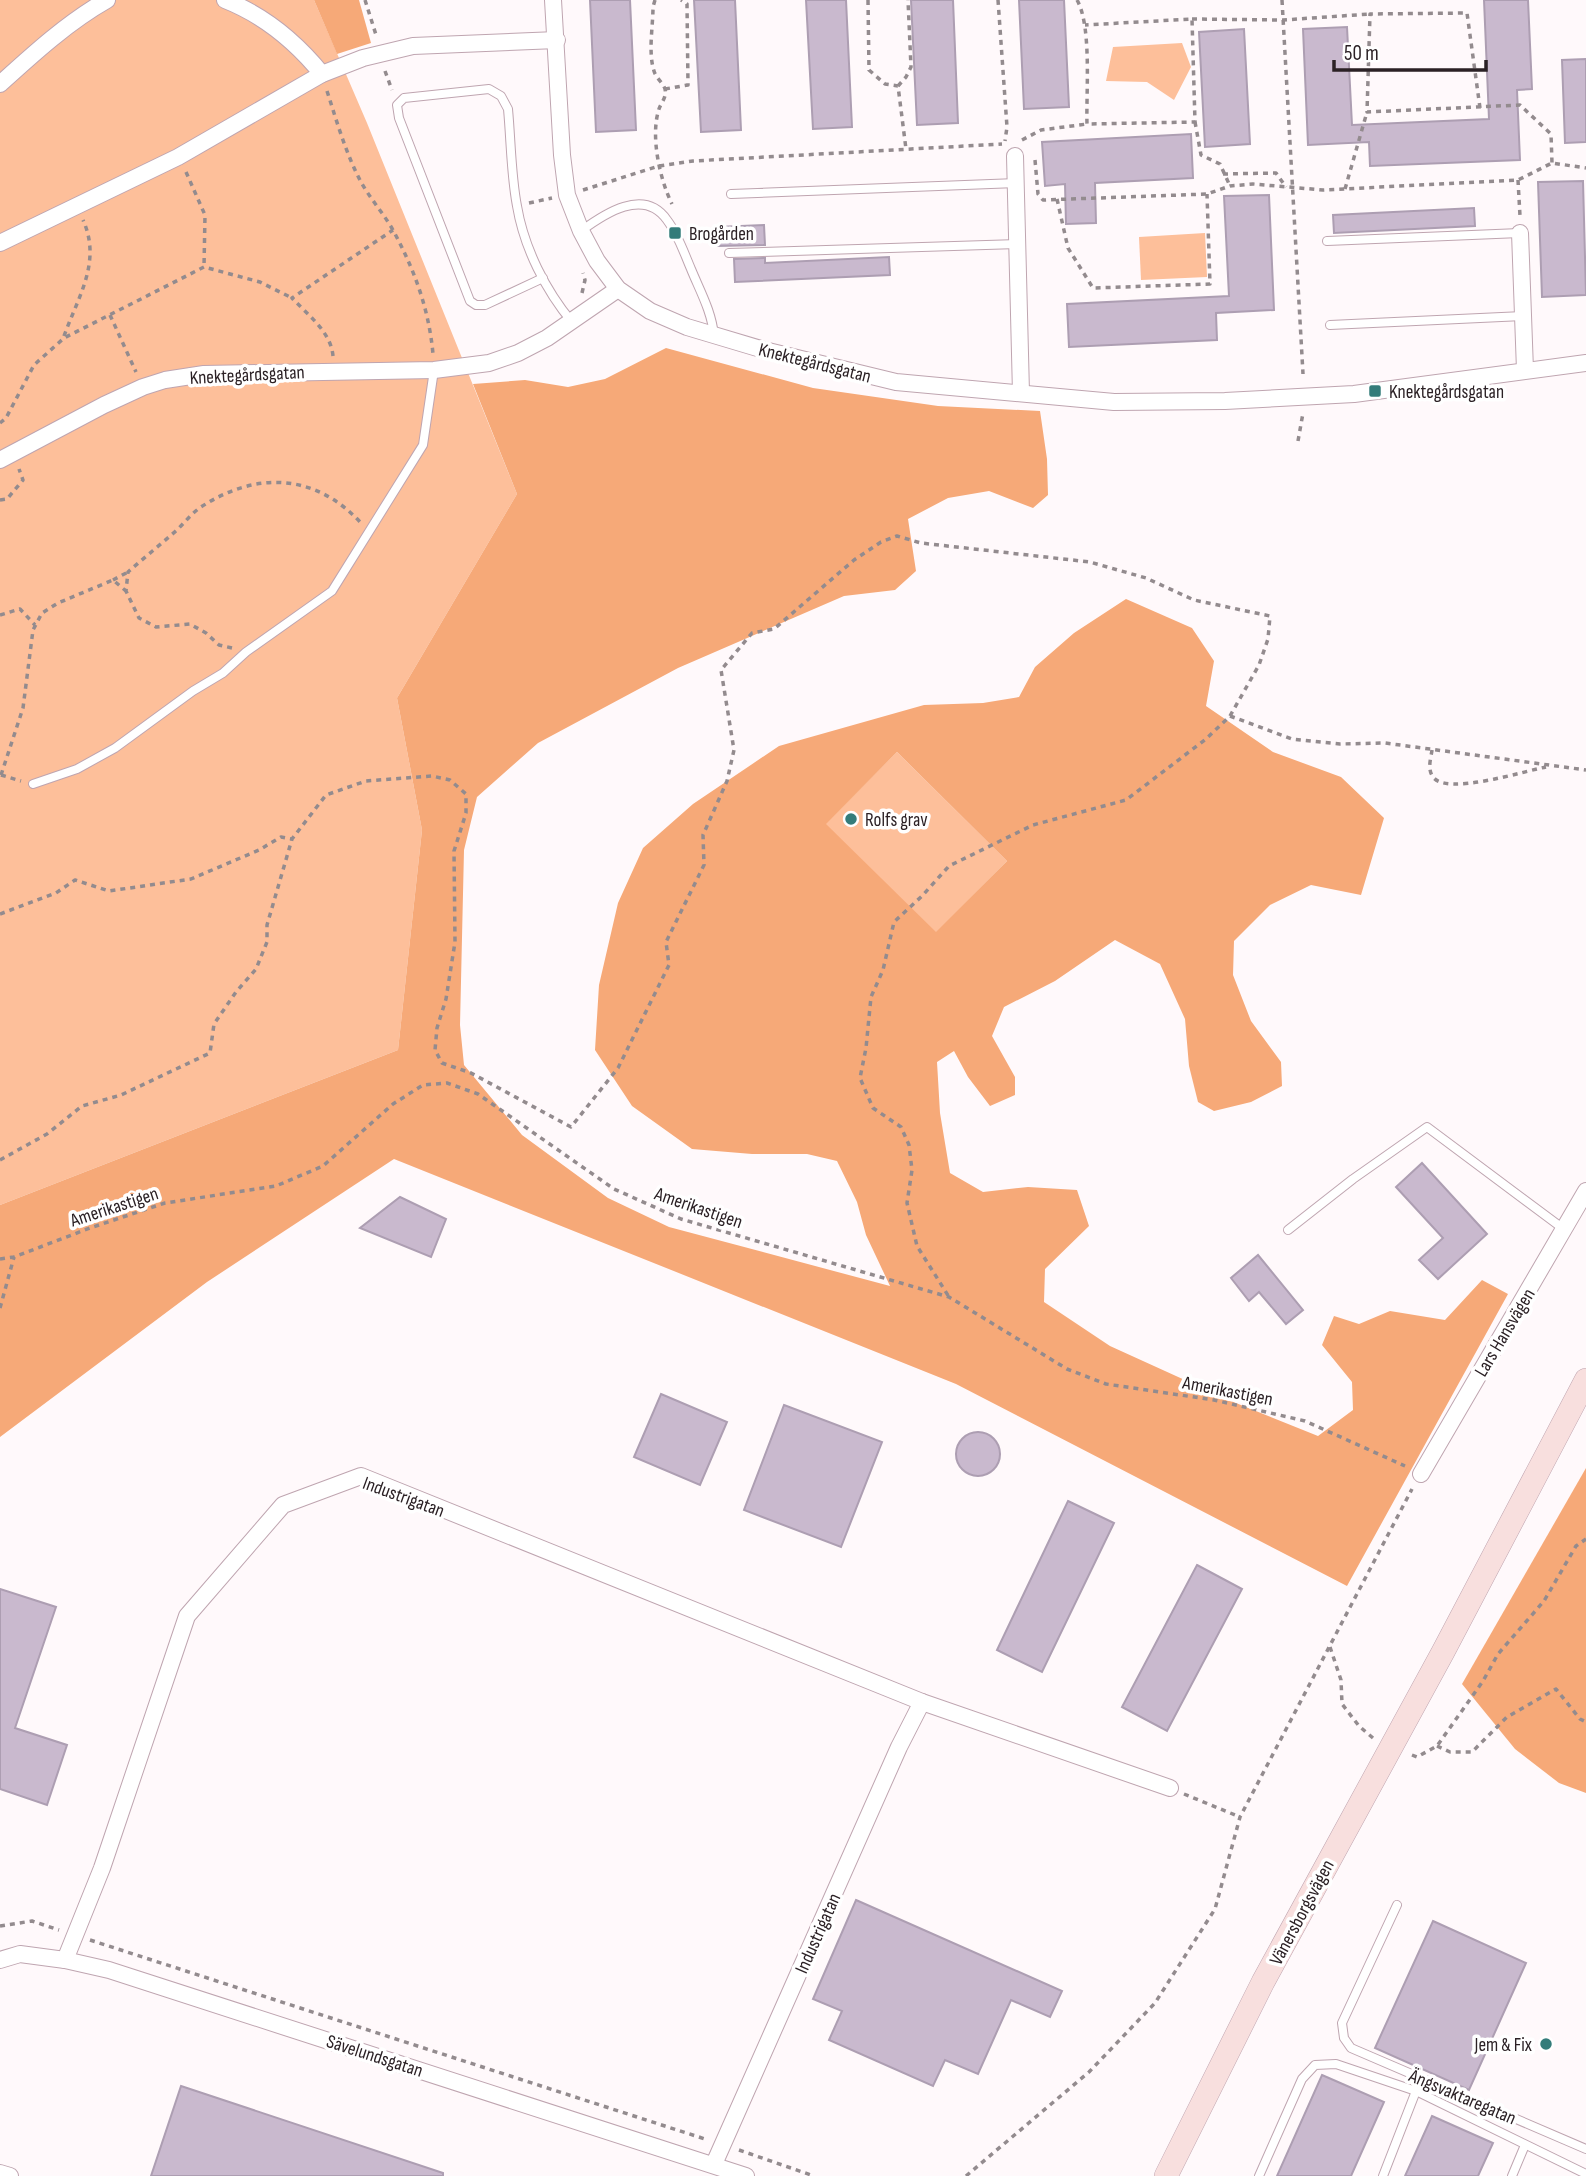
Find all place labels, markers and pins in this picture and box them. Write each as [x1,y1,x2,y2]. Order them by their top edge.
place label: Brogården [689,223,754,246]
marker: Brogården [667,225,683,241]
place label: Knektegårdsgatan [1389,381,1504,404]
marker: Knektegårdsgatan [1367,383,1383,399]
place label: Rolfs grav [865,809,928,832]
marker: Rolfs grav [843,811,859,827]
place label: Jem & Fix [1473,2034,1532,2057]
marker: Jem & Fix [1538,2036,1554,2052]

